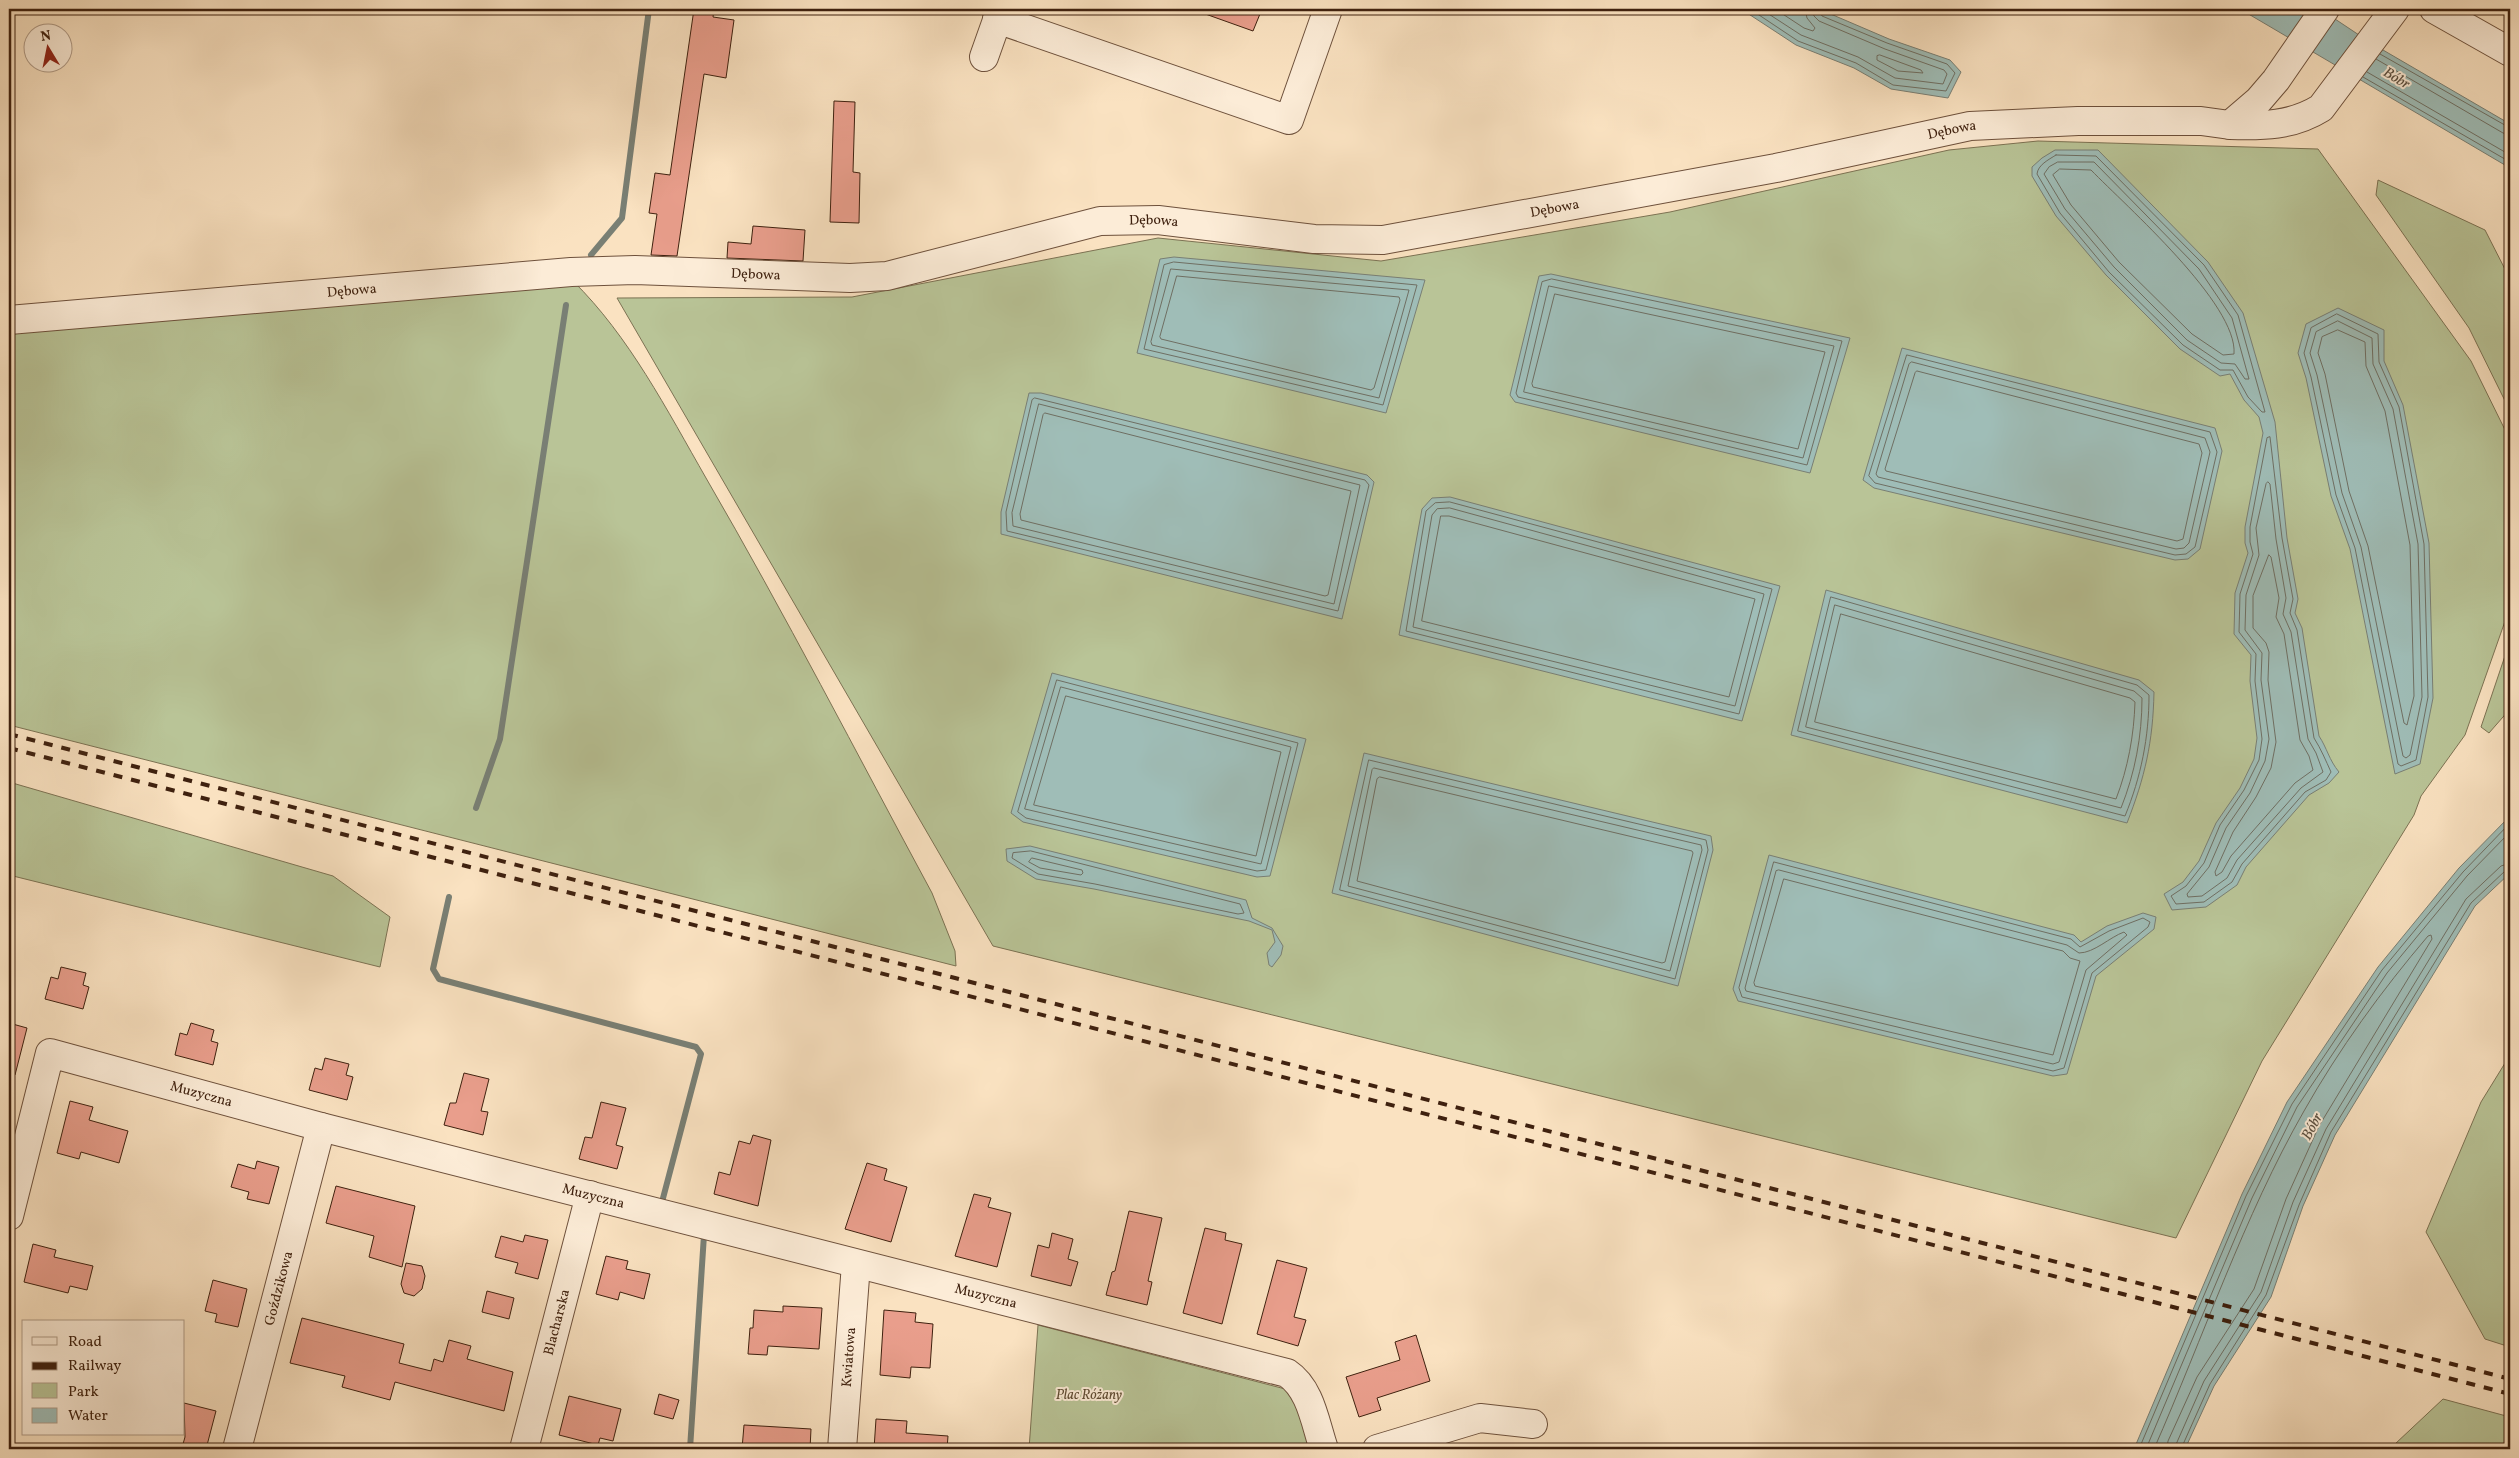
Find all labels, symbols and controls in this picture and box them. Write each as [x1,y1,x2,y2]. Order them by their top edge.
north arrow [22,22,72,72]
text: N [39,26,53,47]
water label: Bóbr [2379,63,2414,95]
street label: Dębowa [1926,116,1977,144]
street label: Dębowa [1529,195,1581,222]
street label: Dębowa [1129,210,1180,232]
street label: Dębowa [731,264,781,285]
street label: Dębowa [326,279,377,302]
street label: Muzyczna [168,1077,235,1112]
water label: Bóbr [2297,1109,2329,1144]
street label: Muzyczna [560,1179,627,1213]
street label: Goździkowa [260,1249,298,1328]
street label: Muzyczna [953,1279,1019,1313]
street label: Blacharska [539,1287,575,1357]
legend [22,1320,185,1436]
street label: Kwiatowa [837,1326,861,1388]
text: Road [68,1332,102,1353]
text: Railway [68,1356,121,1377]
text: Park [68,1382,99,1403]
park label: Plac Różany [1056,1386,1123,1405]
text: Water [68,1406,108,1427]

